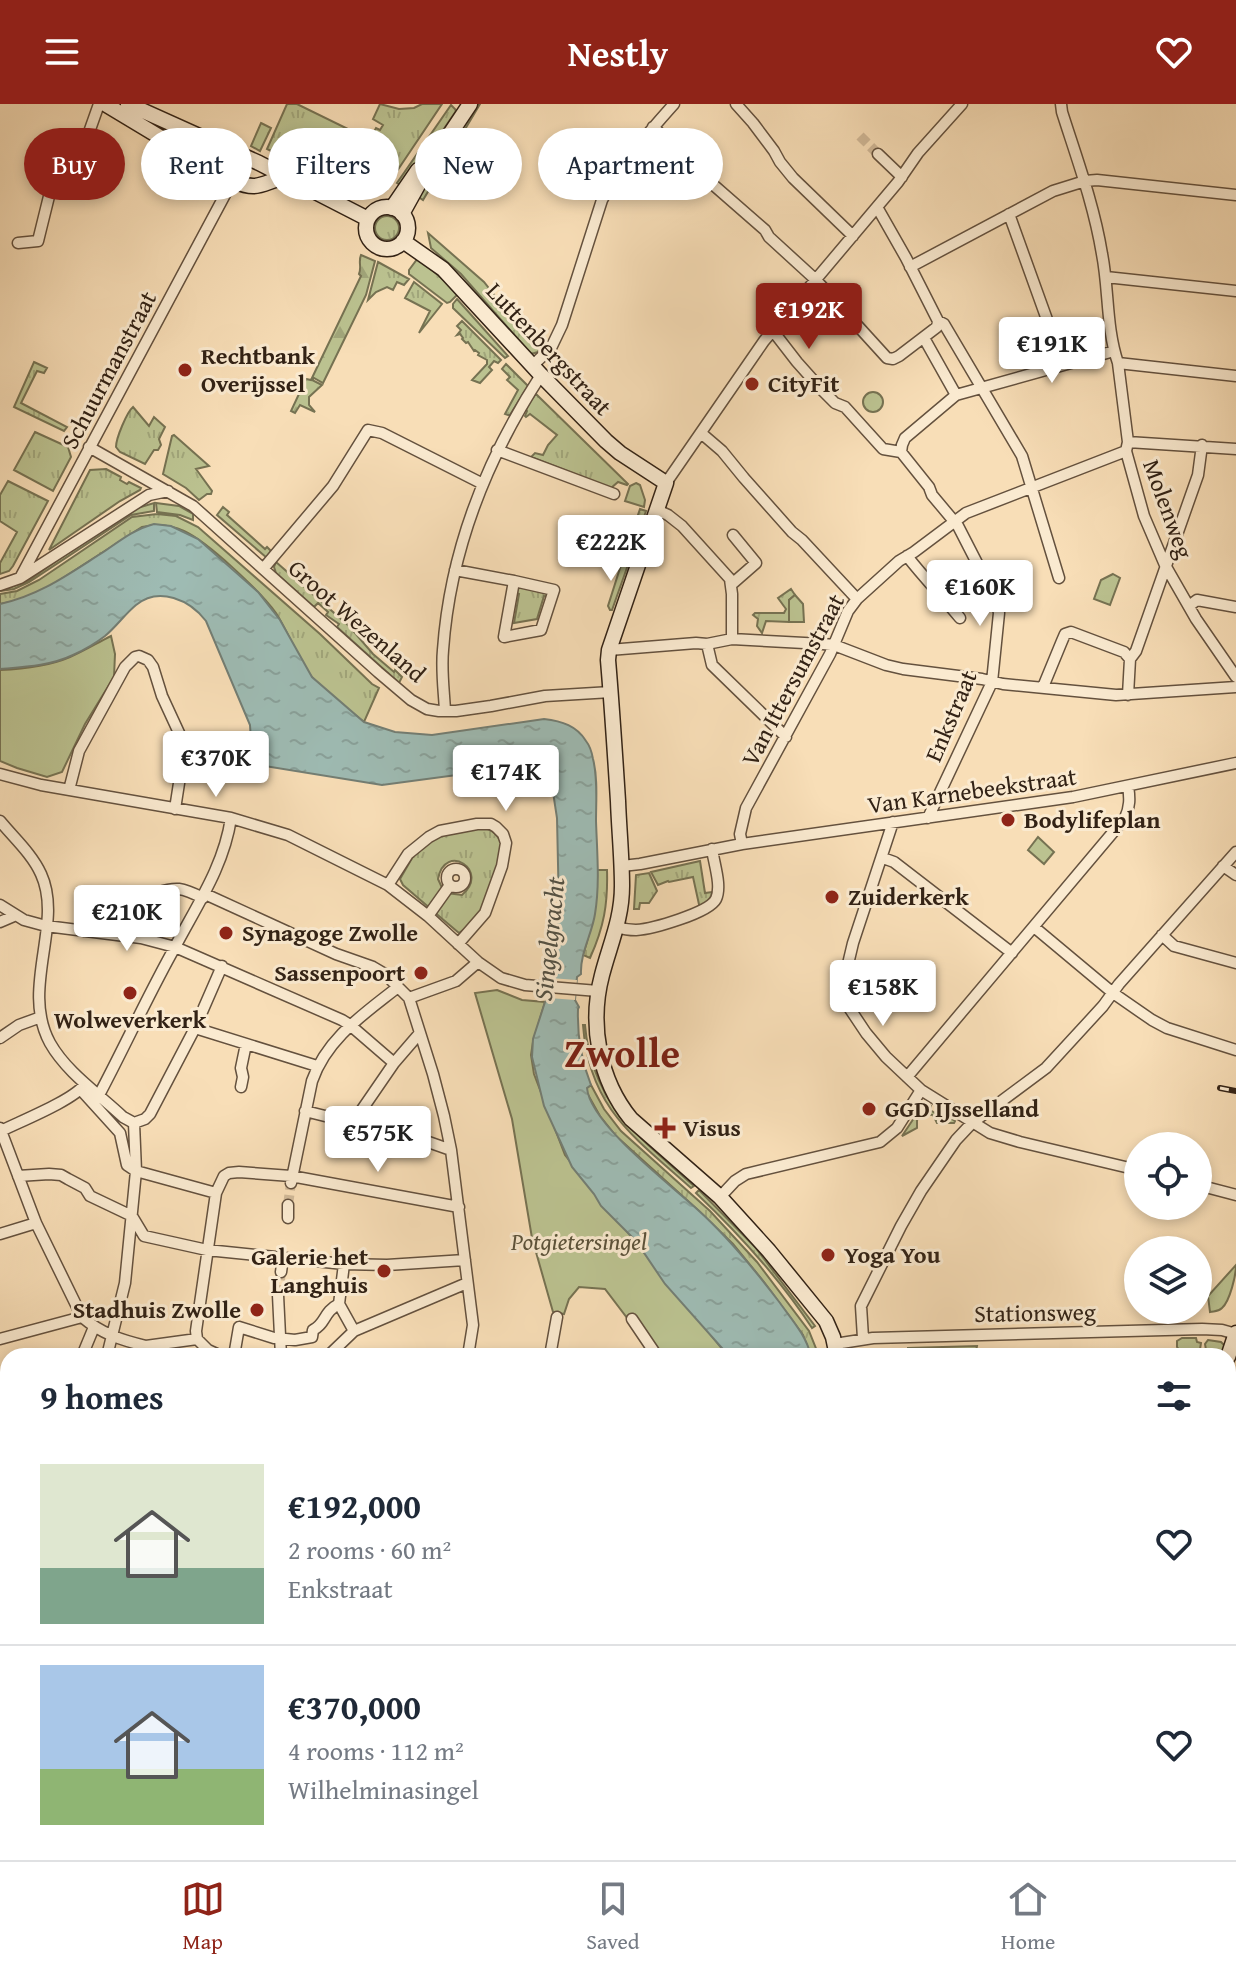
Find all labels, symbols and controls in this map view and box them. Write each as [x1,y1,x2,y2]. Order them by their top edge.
text: Nestly [568,26,668,79]
icon: menu [40,30,84,74]
icon: heart [1152,30,1196,74]
chip: Buy [24,128,125,200]
chip: Rent [141,128,252,200]
chip: Filters [268,128,399,200]
chip: New [415,128,522,200]
chip: Apartment [538,128,723,200]
street label: Luttenbergstraat [478,274,621,423]
pin: €192K [753,283,865,351]
street label: Schuurmanstraat [52,284,165,455]
text: €192K [774,289,844,328]
pin: €191K [996,317,1108,385]
text: €191K [1017,323,1087,362]
place label: Rechtbank Overijssel [201,338,315,401]
marker: Rechtbank Overijssel [176,361,194,379]
place label: CityFit [768,366,839,401]
marker: CityFit [743,375,761,393]
street label: Molenweg [1134,454,1203,563]
pin: €222K [555,515,667,583]
text: €222K [576,521,646,560]
street label: Groot Wezenland [281,551,434,690]
pin: €160K [924,560,1036,628]
text: €160K [945,566,1015,605]
street label: Van Ittersumstraat [732,587,853,772]
street label: Enkstraat [916,664,986,767]
pin: €370K [160,731,272,799]
text: €370K [181,737,251,776]
pin: €174K [450,745,562,813]
text: €174K [471,751,541,790]
street label: Van Karnebeekstraat [865,758,1079,822]
place label: Bodylifeplan [1024,802,1160,837]
marker: Bodylifeplan [999,811,1017,829]
water label: Singelgracht [523,874,574,1003]
place label: Zuiderkerk [848,879,969,914]
pin: €210K [71,885,183,953]
marker: Zuiderkerk [823,888,841,906]
text: €210K [92,891,162,930]
place label: Synagoge Zwolle [242,915,418,950]
marker: Synagoge Zwolle [217,924,235,942]
place label: Sassenpoort [274,955,405,990]
pin: €158K [827,960,939,1028]
marker: Sassenpoort [412,964,430,982]
text: €158K [848,966,918,1005]
marker: Wolweverkerk [121,984,139,1002]
place label: Wolweverkerk [54,1002,207,1037]
district label: Zwolle [564,1023,680,1082]
place label: GGD IJsselland [885,1091,1039,1126]
marker: GGD IJsselland [860,1100,878,1118]
pin: €575K [322,1106,434,1174]
place label: Visus [683,1110,741,1145]
text: €575K [343,1112,413,1151]
marker: Visus [654,1117,676,1139]
map controls [1124,1132,1212,1324]
button: locate [1124,1132,1212,1220]
park label: Potgietersingel [510,1224,647,1259]
button: layers [1124,1236,1212,1324]
place label: Yoga You [844,1237,941,1272]
place label: Galerie het Langhuis [251,1239,368,1302]
marker: Yoga You [819,1246,837,1264]
marker: Galerie het Langhuis [375,1262,393,1280]
place label: Stadhuis Zwolle [73,1292,241,1327]
street label: Stationsweg [974,1294,1096,1331]
marker: Stadhuis Zwolle [248,1301,266,1319]
text: 9 homes [40,1372,164,1421]
icon: filters [1152,1374,1196,1418]
text: €192,000 [288,1481,421,1530]
icon: home [104,1496,200,1592]
icon: heart [1152,1522,1196,1566]
text: 2 rooms · 60 m² [288,1530,451,1569]
text: Enkstraat [288,1569,393,1608]
text: €370,000 [288,1682,421,1731]
icon: home [104,1697,200,1793]
icon: heart [1152,1723,1196,1767]
text: 4 rooms · 112 m² [288,1731,464,1770]
text: Wilhelminasingel [288,1770,479,1809]
tab: Map [181,1877,225,1957]
tab: Saved [586,1877,640,1957]
tab: Home [1001,1877,1055,1957]

